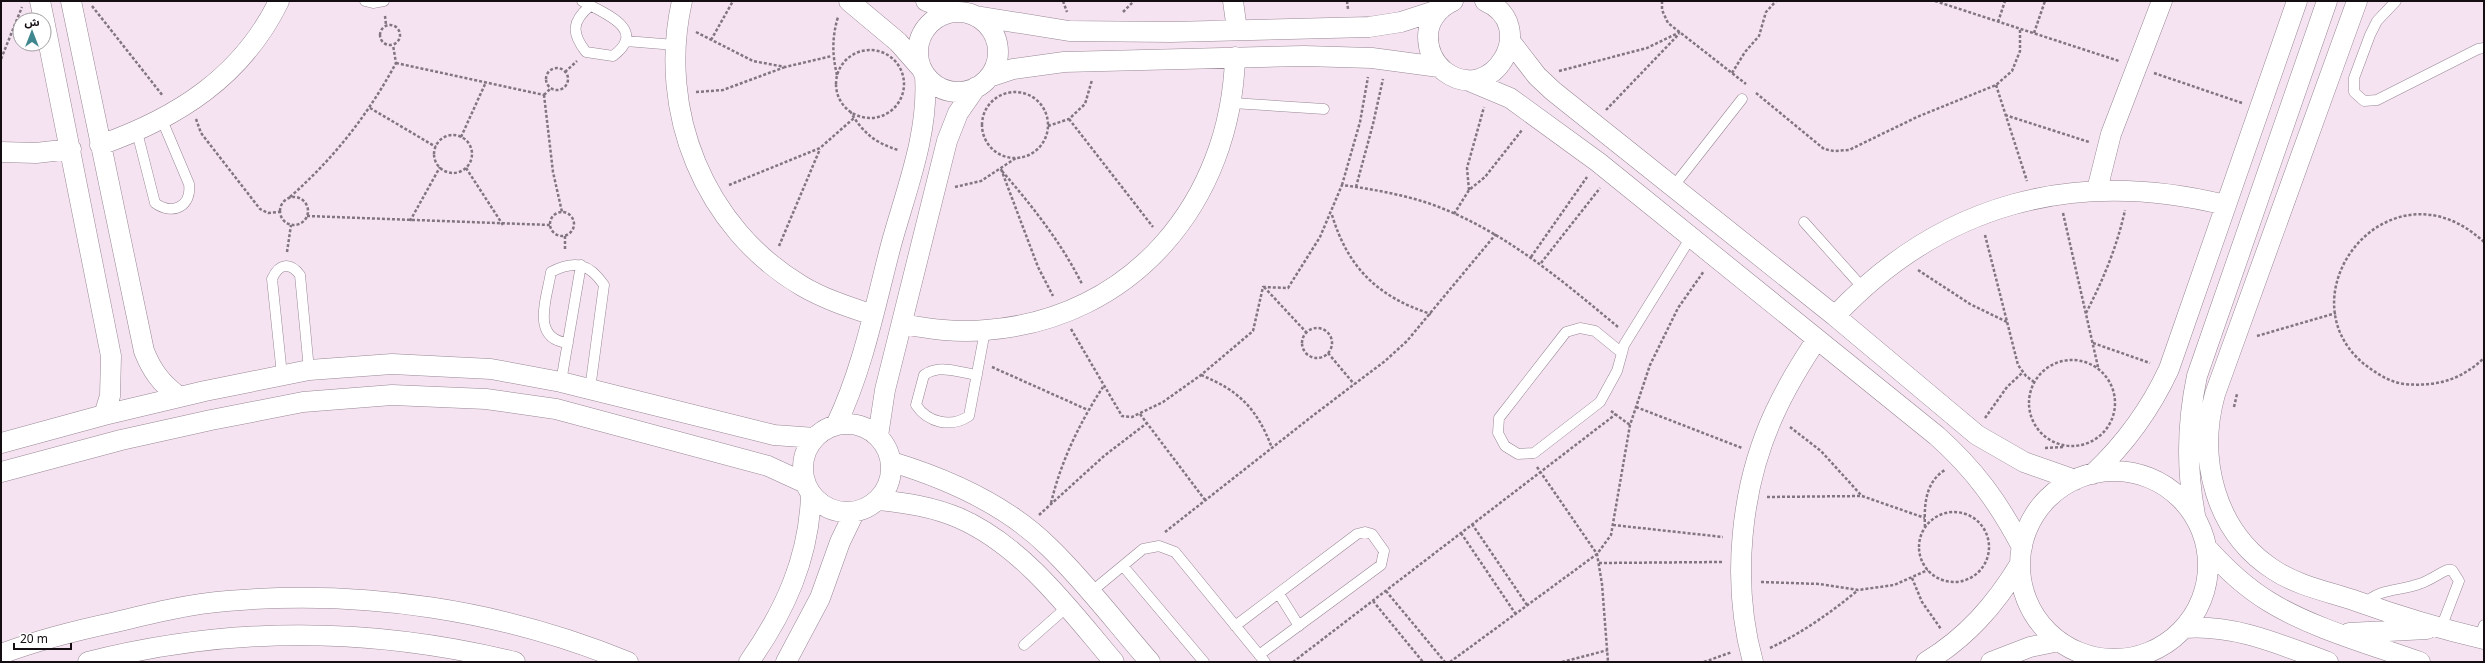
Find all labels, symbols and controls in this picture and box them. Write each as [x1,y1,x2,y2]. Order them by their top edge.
north arrow [12,12,52,52]
text: ش [24,14,40,29]
scale bar [14,625,71,651]
text: 20 m [20,630,48,647]

